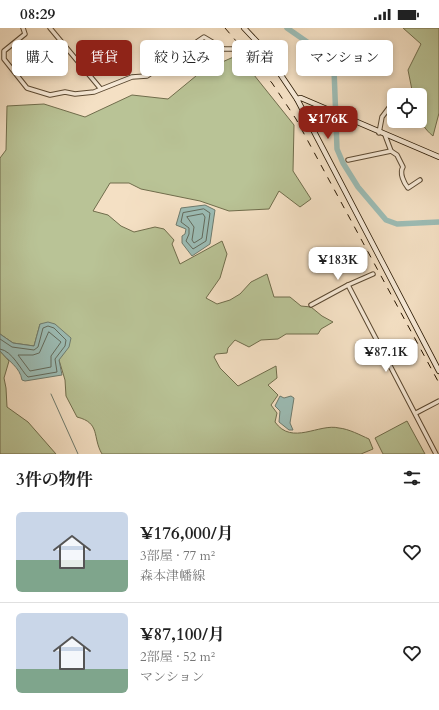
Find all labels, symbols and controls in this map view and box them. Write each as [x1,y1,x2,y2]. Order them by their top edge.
text: 08:29 [20,4,55,24]
chip: 購入 [12,40,68,76]
chip: 賃貸 [76,40,132,76]
chip: 絞り込み [140,40,224,76]
chip: 新着 [232,40,288,76]
chip: マンション [296,40,393,76]
map controls [387,88,427,128]
button: locate [387,88,427,128]
pin: ¥176K [300,106,356,140]
text: ¥176K [308,110,348,128]
pin: ¥183K [310,247,366,281]
text: ¥183K [318,251,358,269]
pin: ¥87.1K [353,339,419,373]
text: ¥87.1K [364,343,408,361]
icon: filters [401,467,423,489]
text: 3件の物件 [16,468,93,491]
text: ¥176,000/月 [140,522,234,545]
icon: home [48,528,96,576]
icon: heart [401,541,423,563]
text: 3部屋 · 77 m² [140,547,215,565]
text: 森本津幡線 [140,567,205,585]
text: ¥87,100/月 [140,623,225,646]
icon: home [48,629,96,677]
icon: heart [401,642,423,664]
text: 2部屋 · 52 m² [140,648,215,666]
text: マンション [140,668,204,686]

